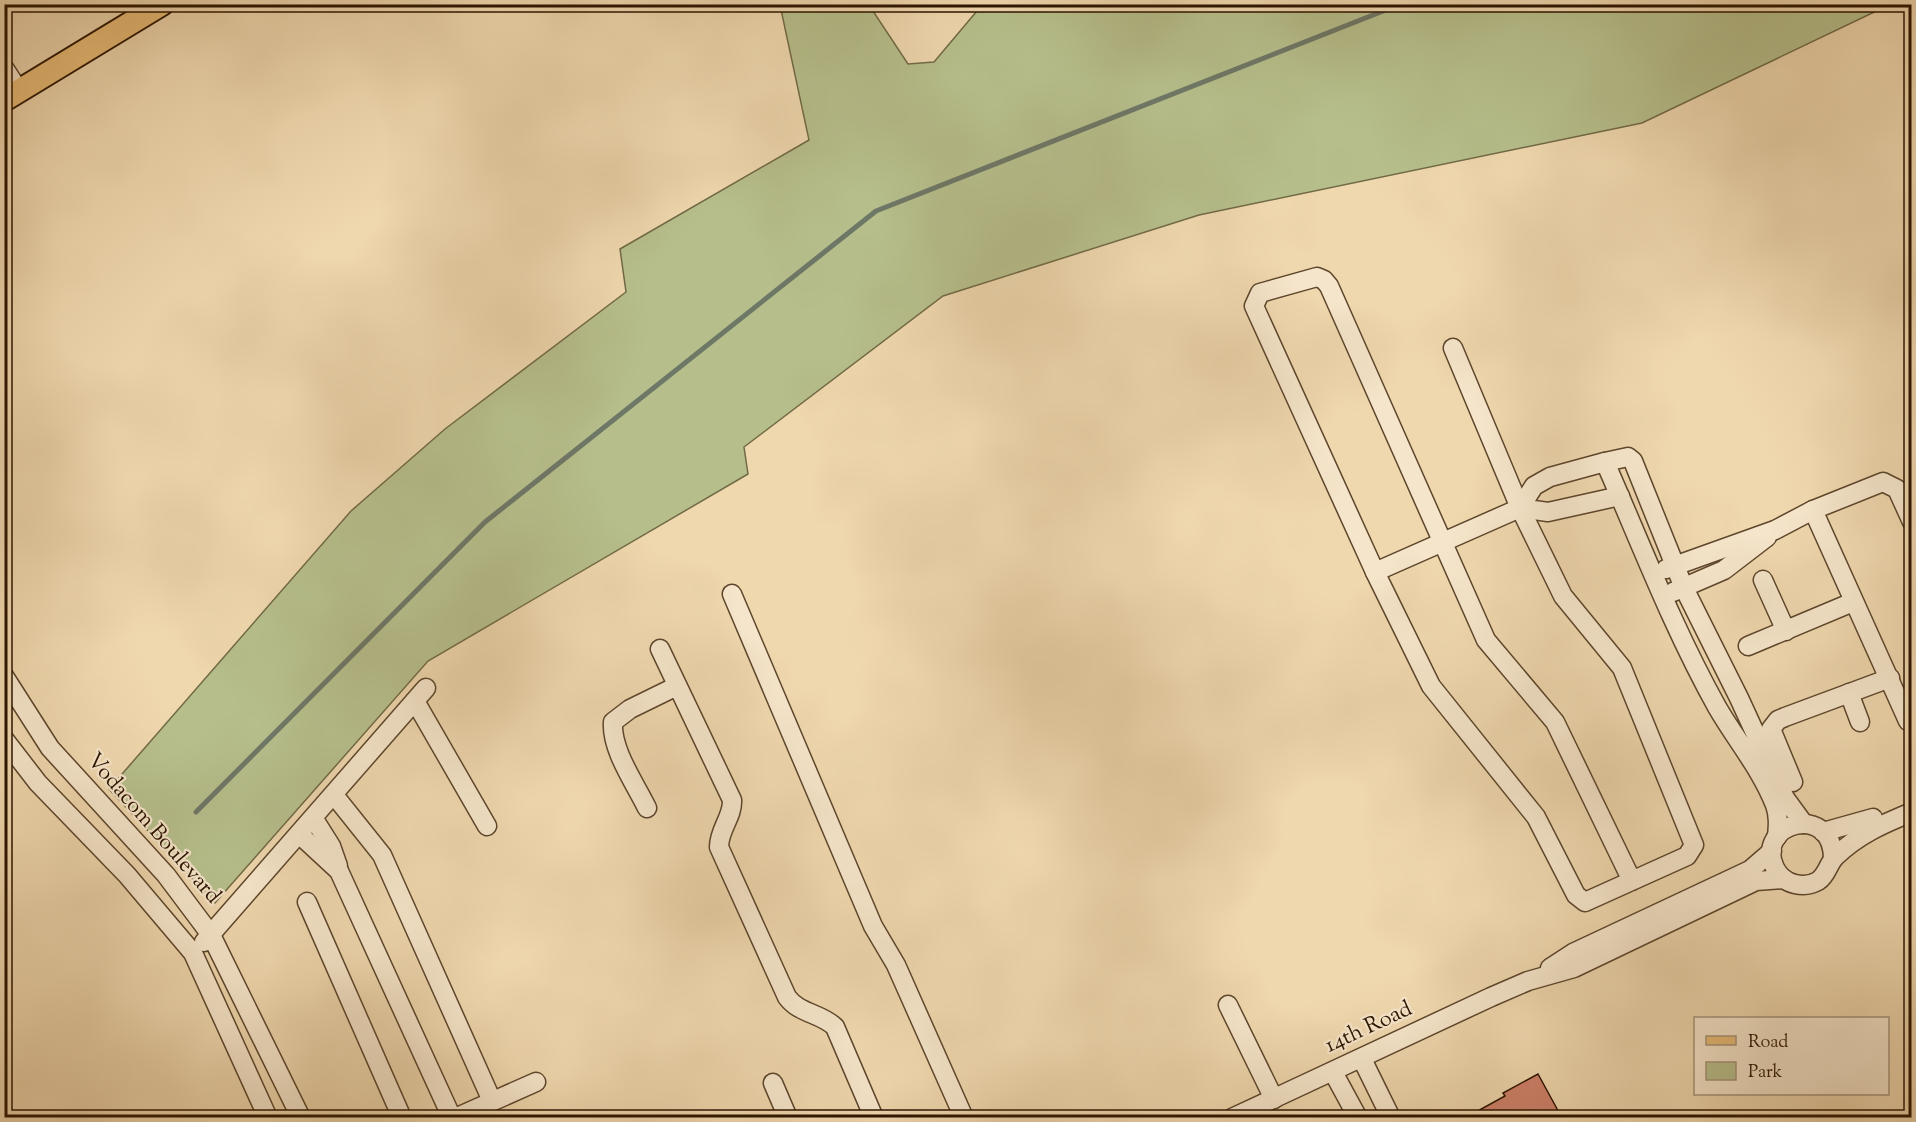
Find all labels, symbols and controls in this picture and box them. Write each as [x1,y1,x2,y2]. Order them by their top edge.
street label: Vodacom Boulevard [78,746,228,912]
street label: 14th Road [1320,994,1418,1062]
legend [1694,1017,1889,1095]
text: Road [1748,1030,1788,1056]
text: Park [1748,1060,1783,1086]

